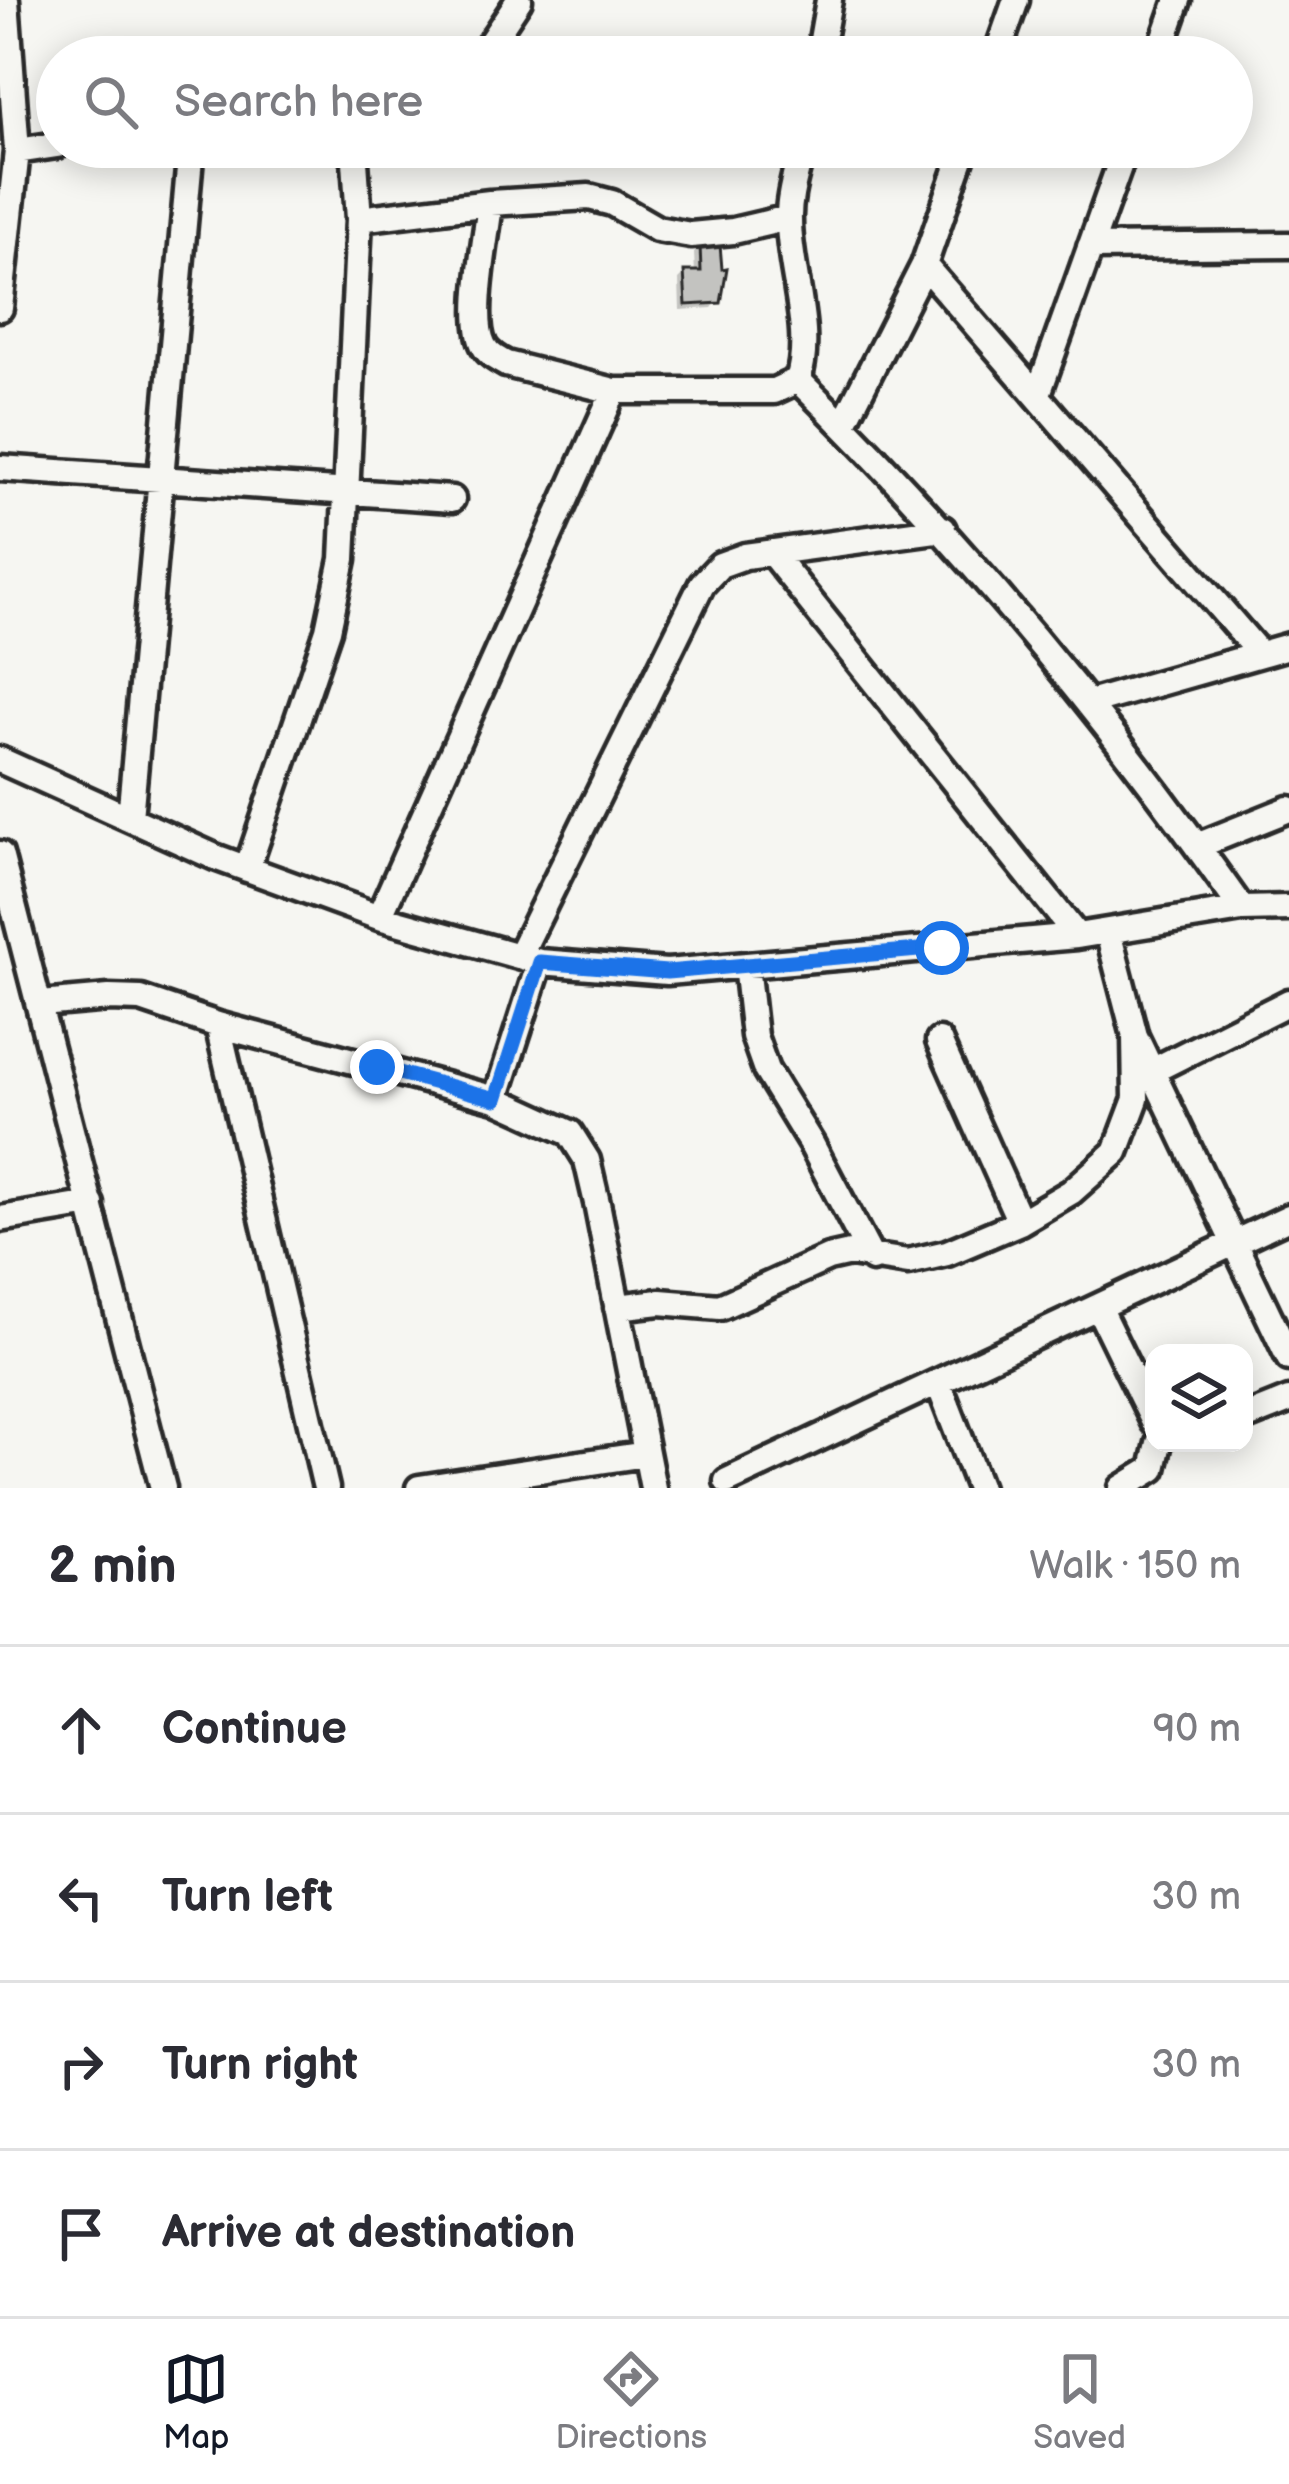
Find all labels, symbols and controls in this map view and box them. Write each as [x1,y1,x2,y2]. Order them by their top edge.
search box [36,36,1253,168]
icon: search [78,69,144,135]
text: Search here [174,75,423,130]
route start [915,921,969,975]
route end [350,1040,404,1094]
map controls [1145,1344,1253,1452]
button: layers [1145,1344,1253,1452]
text: 2 min [48,1536,177,1597]
text: Walk · 150 m [1029,1543,1241,1590]
icon: ahead [48,1697,114,1763]
text: Continue [162,1702,347,1757]
text: 90 m [1153,1706,1241,1753]
icon: left [48,1865,114,1931]
text: Turn left [162,1870,333,1925]
text: 30 m [1151,1874,1241,1921]
icon: right [48,2033,114,2099]
text: Turn right [162,2038,358,2093]
text: 30 m [1151,2042,1241,2089]
icon: arrive [48,2201,114,2267]
text: Arrive at destination [162,2206,575,2261]
tab: Map [163,2346,229,2458]
tab: Directions [556,2346,707,2458]
tab: Saved [1033,2346,1126,2458]

